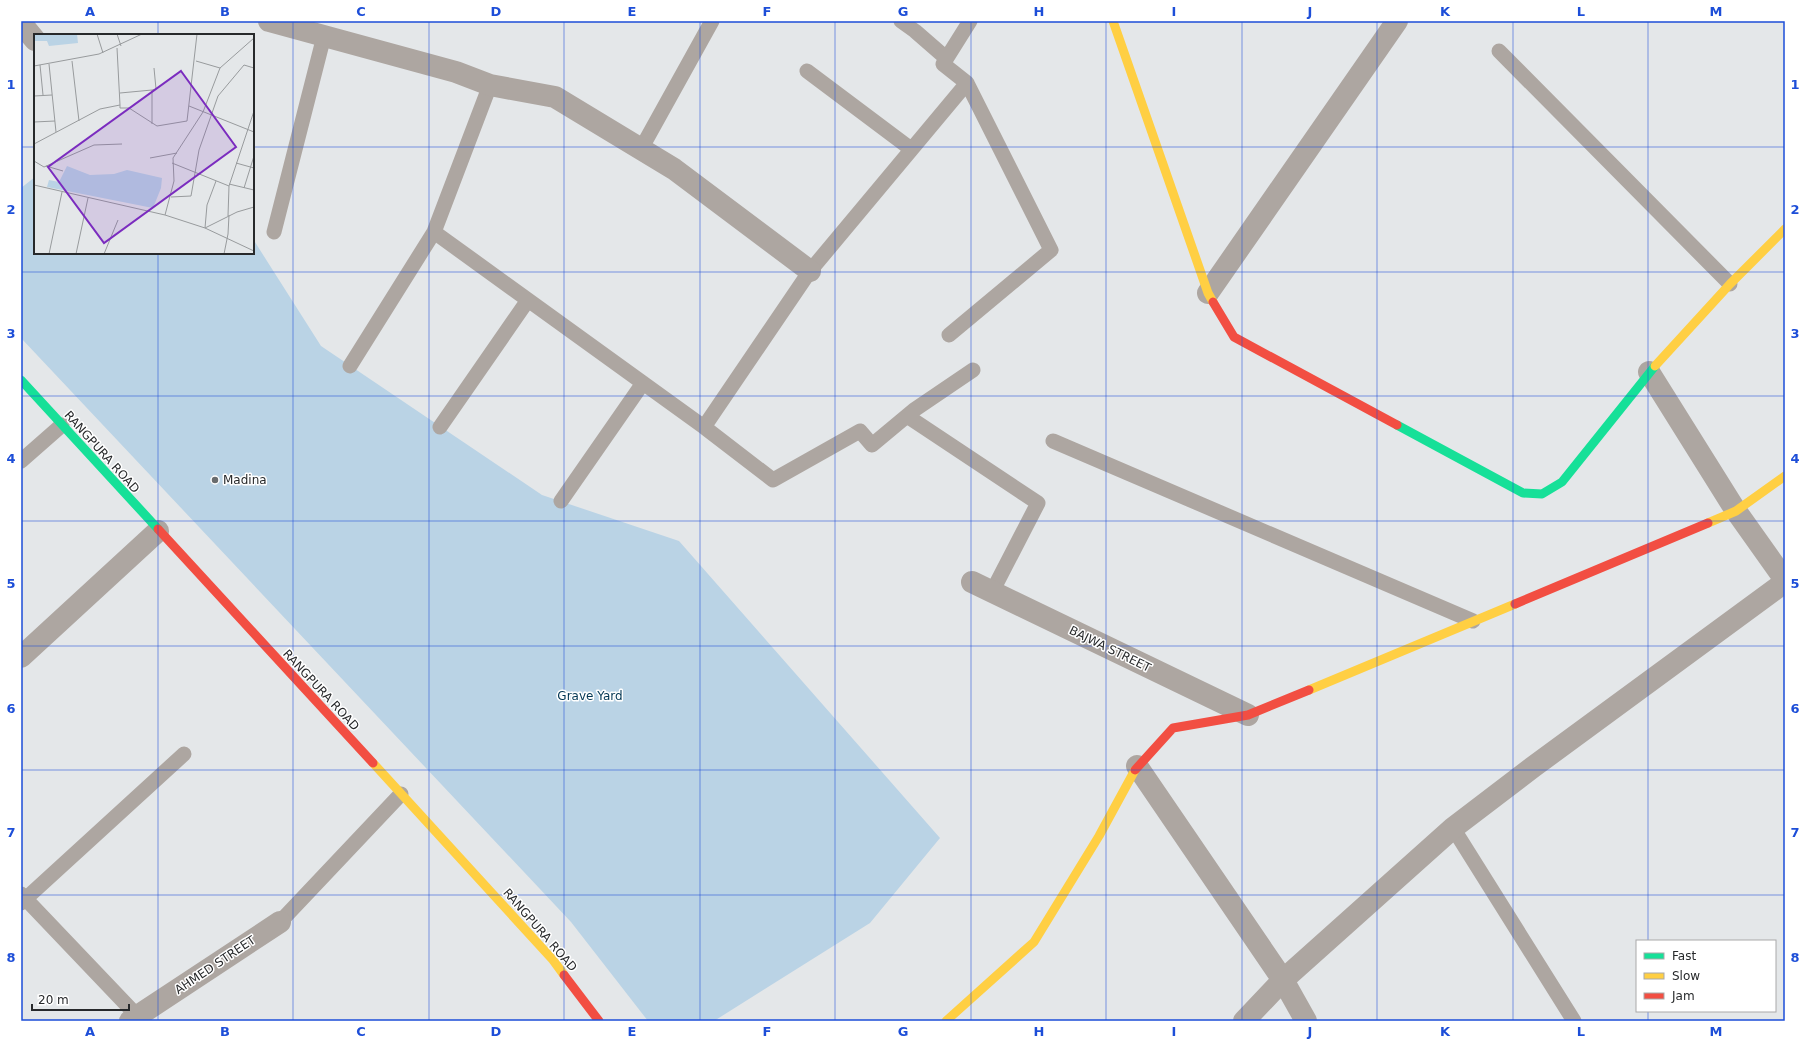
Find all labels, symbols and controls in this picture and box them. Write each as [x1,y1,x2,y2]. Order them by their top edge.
text: A [85,4,95,19]
text: B [220,4,230,19]
text: C [356,4,366,19]
text: D [491,4,502,19]
text: E [628,4,636,19]
text: F [763,4,771,19]
text: G [898,4,908,19]
text: H [1034,4,1044,19]
text: I [1172,4,1176,19]
text: J [1307,4,1312,19]
text: K [1440,4,1451,19]
text: L [1577,4,1585,19]
text: M [1710,4,1722,19]
inset map [34,34,254,254]
text: 1 [6,77,16,92]
text: 1 [1790,77,1800,92]
text: 2 [6,202,16,217]
text: 2 [1790,202,1800,217]
text: 3 [6,326,16,341]
text: 3 [1790,326,1800,341]
street label: RANGPURA ROAD [62,408,142,496]
text: 4 [6,451,16,466]
text: 4 [1790,451,1800,466]
place label: Madina [223,473,267,487]
marker: Madina [210,475,220,485]
text: 5 [6,576,16,591]
text: 5 [1790,576,1800,591]
street label: BAJWA STREET [1067,623,1154,675]
street label: RANGPURA ROAD [280,647,362,733]
park label: Grave Yard [557,689,623,703]
text: 6 [6,701,16,716]
text: 6 [1790,701,1800,716]
text: 7 [6,825,16,840]
text: 7 [1790,825,1800,840]
street label: RANGPURA ROAD [500,886,580,974]
street label: AHMED STREET [172,933,258,997]
legend [1636,940,1776,1012]
text: Fast [1672,949,1696,963]
text: 8 [6,950,16,965]
text: 8 [1790,950,1800,965]
text: Slow [1672,969,1700,983]
scale bar [32,986,129,1012]
text: Jam [1671,989,1695,1003]
text: 20 m [38,993,69,1007]
text: A [85,1024,95,1039]
text: B [220,1024,230,1039]
text: C [356,1024,366,1039]
text: D [491,1024,502,1039]
text: E [628,1024,636,1039]
text: F [763,1024,771,1039]
text: G [898,1024,908,1039]
text: H [1034,1024,1044,1039]
text: I [1172,1024,1176,1039]
text: J [1307,1024,1312,1039]
text: K [1440,1024,1451,1039]
text: L [1577,1024,1585,1039]
text: M [1710,1024,1722,1039]

